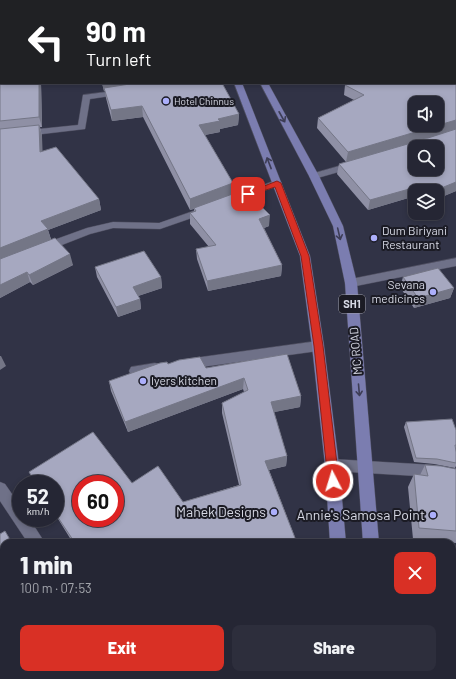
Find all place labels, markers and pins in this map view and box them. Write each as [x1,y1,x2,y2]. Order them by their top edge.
place label: Hotel Chinnus [174,95,234,107]
marker: Hotel Chinnus [161,96,171,106]
pin [231,177,265,211]
place label: Dum Biriyani Restaurant [382,223,447,251]
marker: Dum Biriyani Restaurant [369,233,379,243]
place label: Sevana medicines [371,277,425,305]
marker: Sevana medicines [428,287,438,297]
place label: Iyers kitchen [151,373,217,387]
marker: Iyers kitchen [138,376,148,386]
place label: Mahek Designs [176,503,266,520]
place label: Annie's Samosa Point [297,506,425,523]
marker: Mahek Designs [269,507,279,517]
marker: Annie's Samosa Point [428,510,438,520]

